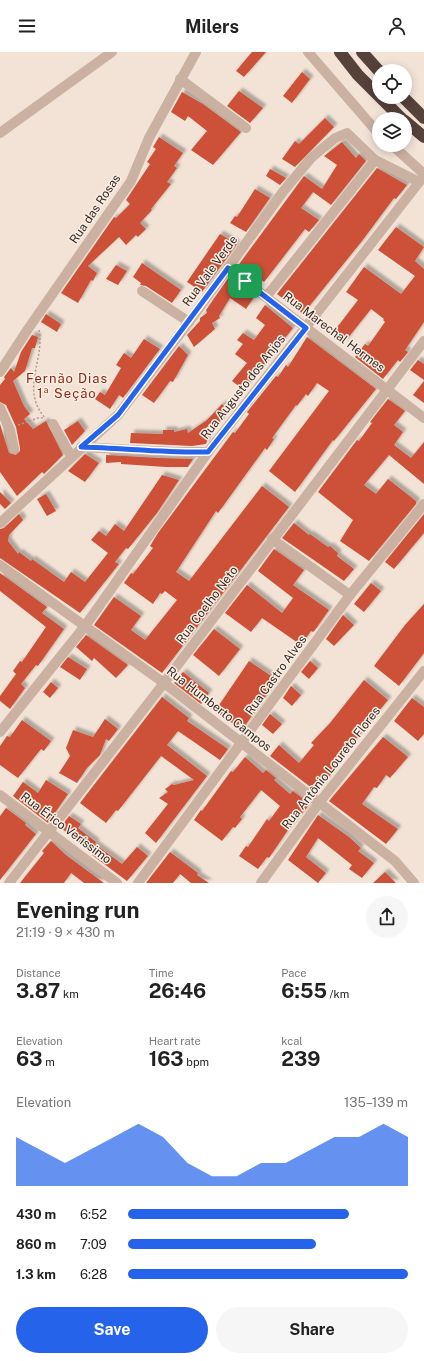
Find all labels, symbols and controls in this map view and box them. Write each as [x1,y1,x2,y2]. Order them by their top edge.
icon: menu [16,15,38,37]
icon: person [386,15,408,37]
text: Milers [185,16,239,37]
map controls [372,64,412,152]
button: locate [372,64,412,104]
button: layers [372,112,412,152]
street label: Rua das Rosas [67,172,123,246]
street label: Rua Vale Verde [180,233,240,309]
pin [228,264,262,298]
icon: arrive [234,270,256,292]
street label: Rua Marechal Hermes [280,289,388,375]
street label: Rua Augusto dos Anjos [198,332,288,442]
district label: Fernão Dias 1ª Seção [26,371,108,401]
street label: Rua Coelho Neto [173,563,241,646]
street label: Rua Castro Alves [242,633,310,717]
street label: Rua Humberto Campos [164,664,274,754]
street label: Rua Antônio Loureto Flores [279,704,383,832]
street label: Rua Érico Veríssimo [18,789,114,867]
button: share [366,896,408,938]
text: Evening run [16,897,140,923]
text: 21:19 · 9 × 430 m [16,925,115,940]
text: Distance [16,967,61,979]
text: Time [149,967,174,979]
text: Pace [281,967,306,979]
text: 3.87 [16,979,60,1003]
text: 26:46 [149,979,206,1003]
text: 6:55 [281,979,327,1003]
text: km [60,988,79,1000]
text: /km [327,988,349,1000]
text: Elevation [16,1035,63,1047]
text: Heart rate [149,1035,201,1047]
text: kcal [281,1035,303,1047]
text: 63 [16,1047,42,1071]
text: 163 [149,1047,184,1071]
text: 239 [281,1047,320,1071]
text: m [42,1056,55,1068]
text: bpm [184,1056,209,1068]
text: Elevation [16,1095,71,1110]
text: 135–139 m [344,1095,408,1110]
text: 430 m [16,1207,56,1222]
text: 6:52 [80,1207,107,1222]
text: 860 m [16,1237,56,1252]
text: 7:09 [80,1237,107,1252]
text: 1.3 km [16,1267,56,1282]
text: 6:28 [80,1267,107,1282]
button: Save [16,1307,208,1353]
button: Share [216,1307,408,1353]

